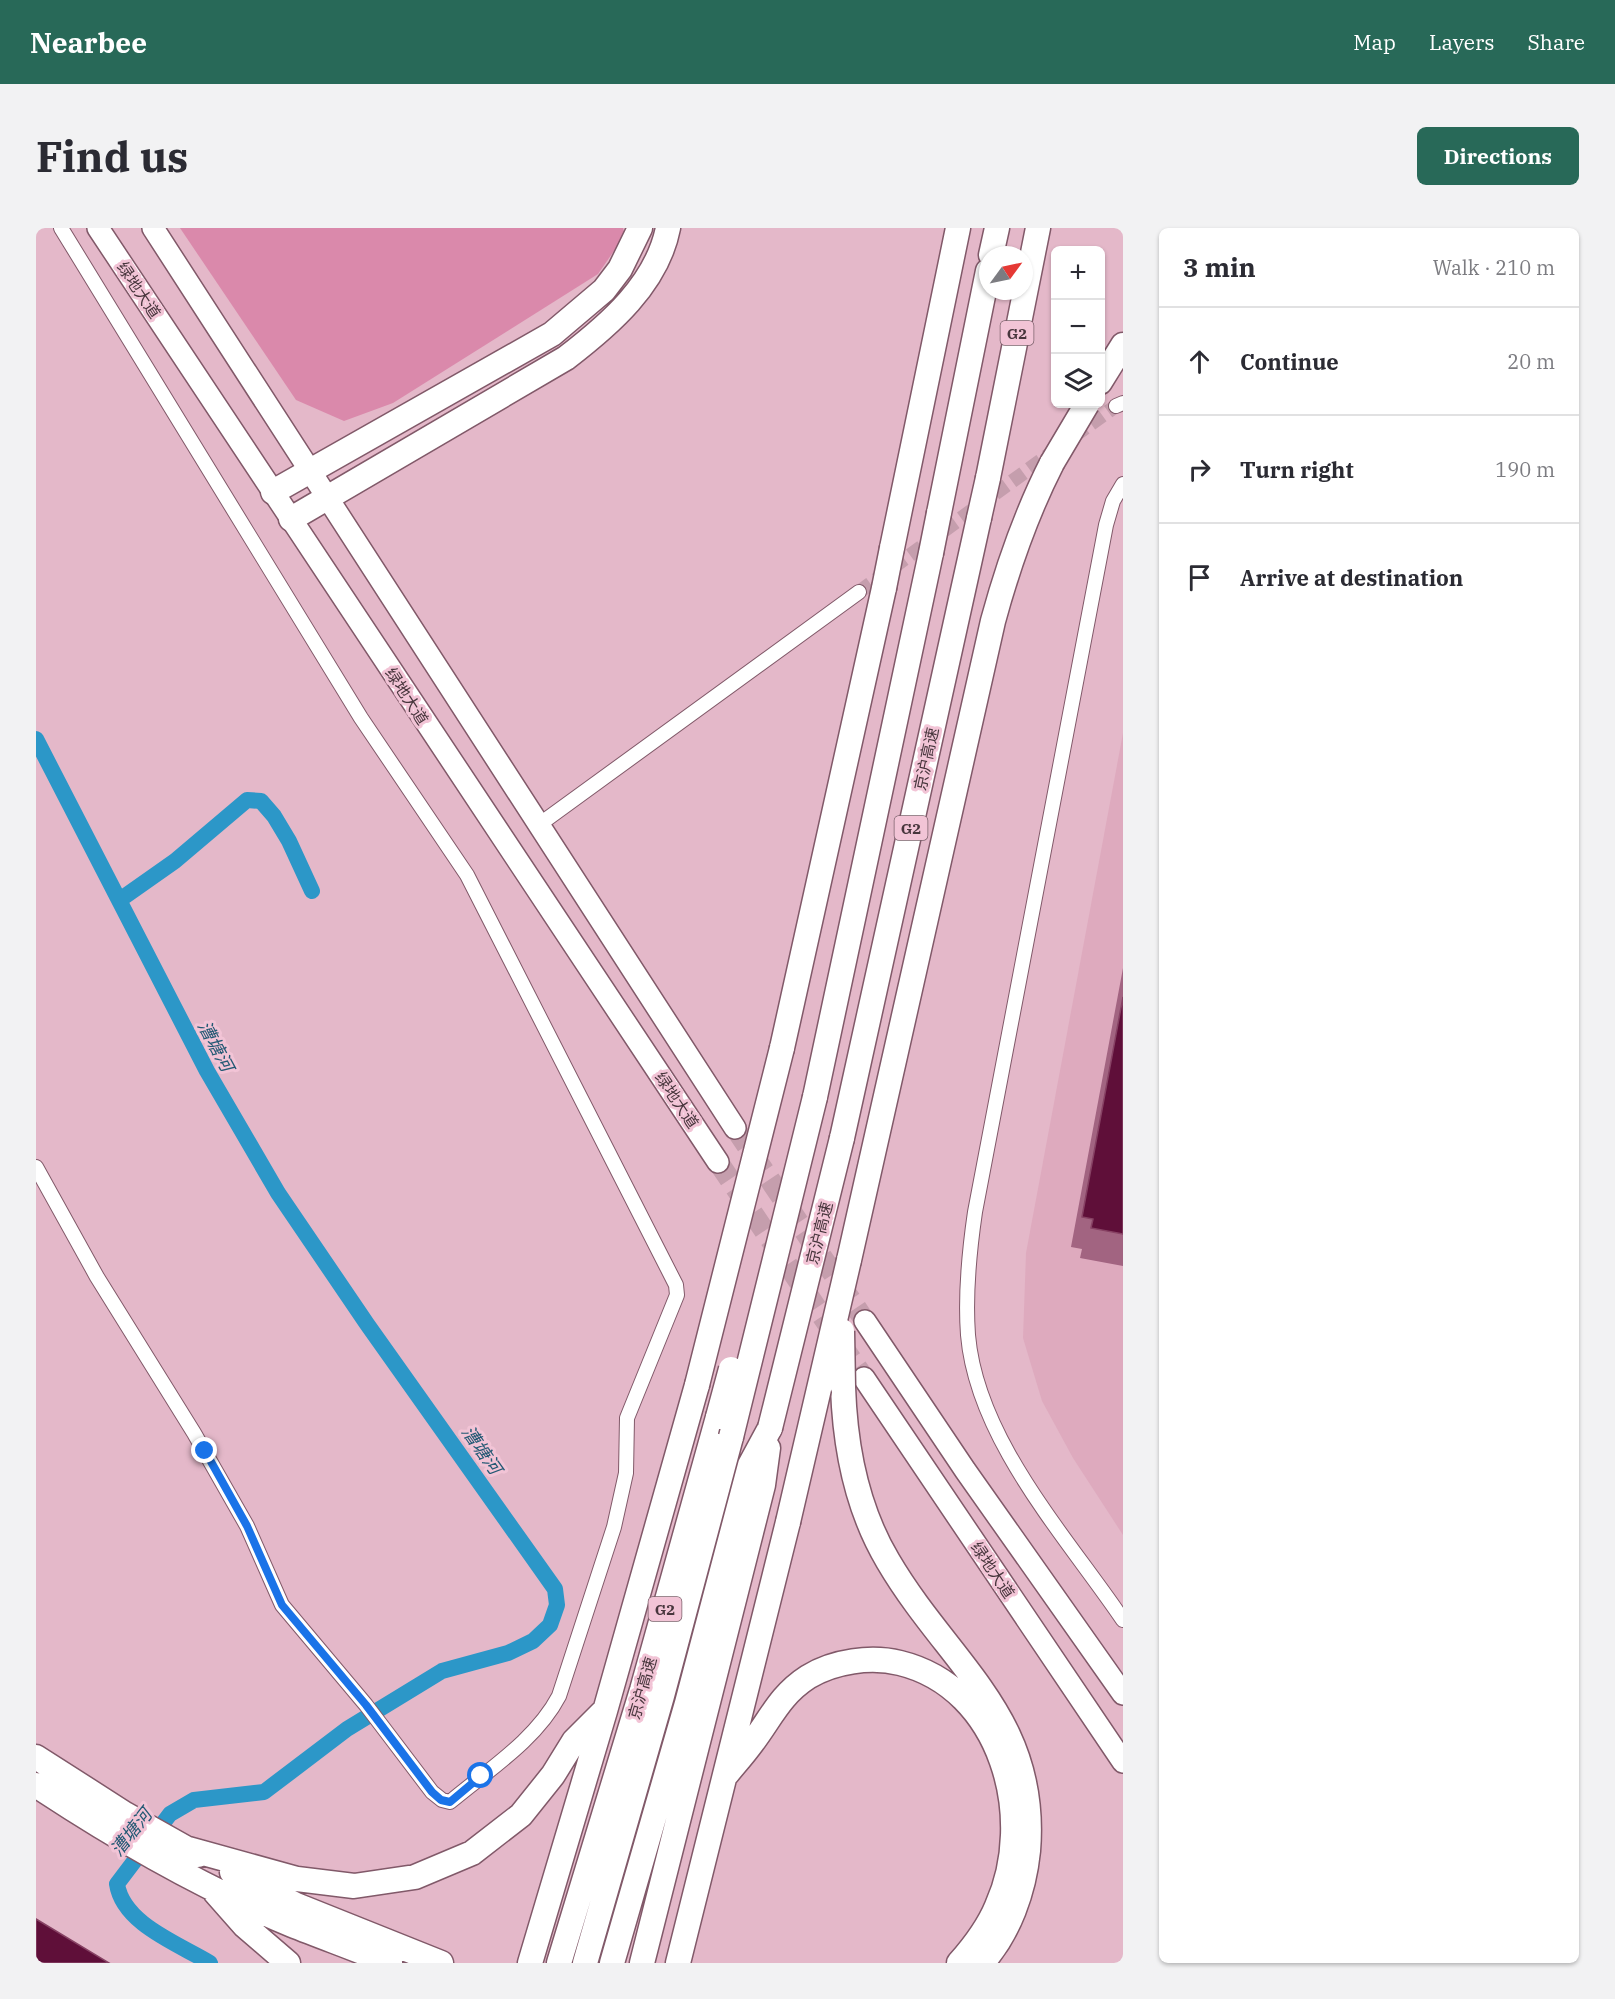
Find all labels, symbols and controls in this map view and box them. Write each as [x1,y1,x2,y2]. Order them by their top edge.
text: Nearbee [30,24,147,61]
text: Map [1353,28,1396,56]
text: Layers [1429,28,1495,56]
text: Share [1528,28,1585,56]
button: Directions [1417,127,1579,185]
text: Find us [36,129,188,184]
north arrow [979,246,1033,300]
map controls [1051,246,1105,408]
button: + [1051,246,1105,300]
text: 3 min [1183,250,1256,284]
text: Walk · 210 m [1433,254,1555,281]
street label: 绿地大道 [113,258,165,322]
button: − [1051,300,1105,354]
road number: G2 [1000,321,1034,345]
icon: ahead [1183,345,1216,378]
text: Continue [1240,347,1339,376]
text: 20 m [1507,348,1555,375]
button: layers [1051,354,1105,408]
icon: right [1183,453,1216,486]
text: Turn right [1240,455,1354,484]
text: 190 m [1495,456,1555,483]
icon: arrive [1183,561,1216,594]
text: Arrive at destination [1240,563,1463,592]
street label: 绿地大道 [381,664,433,728]
street label: 京沪高速 [910,726,942,792]
road number: G2 [894,816,928,840]
water label: 漕塘河 [193,1017,240,1078]
street label: 绿地大道 [651,1068,703,1132]
street label: 京沪高速 [802,1200,836,1266]
water label: 漕塘河 [457,1421,509,1481]
route end [191,1437,217,1463]
street label: 绿地大道 [967,1538,1019,1602]
road number: G2 [648,1597,682,1621]
street label: 京沪高速 [624,1654,660,1722]
route start [467,1762,493,1788]
water label: 漕塘河 [105,1801,159,1860]

